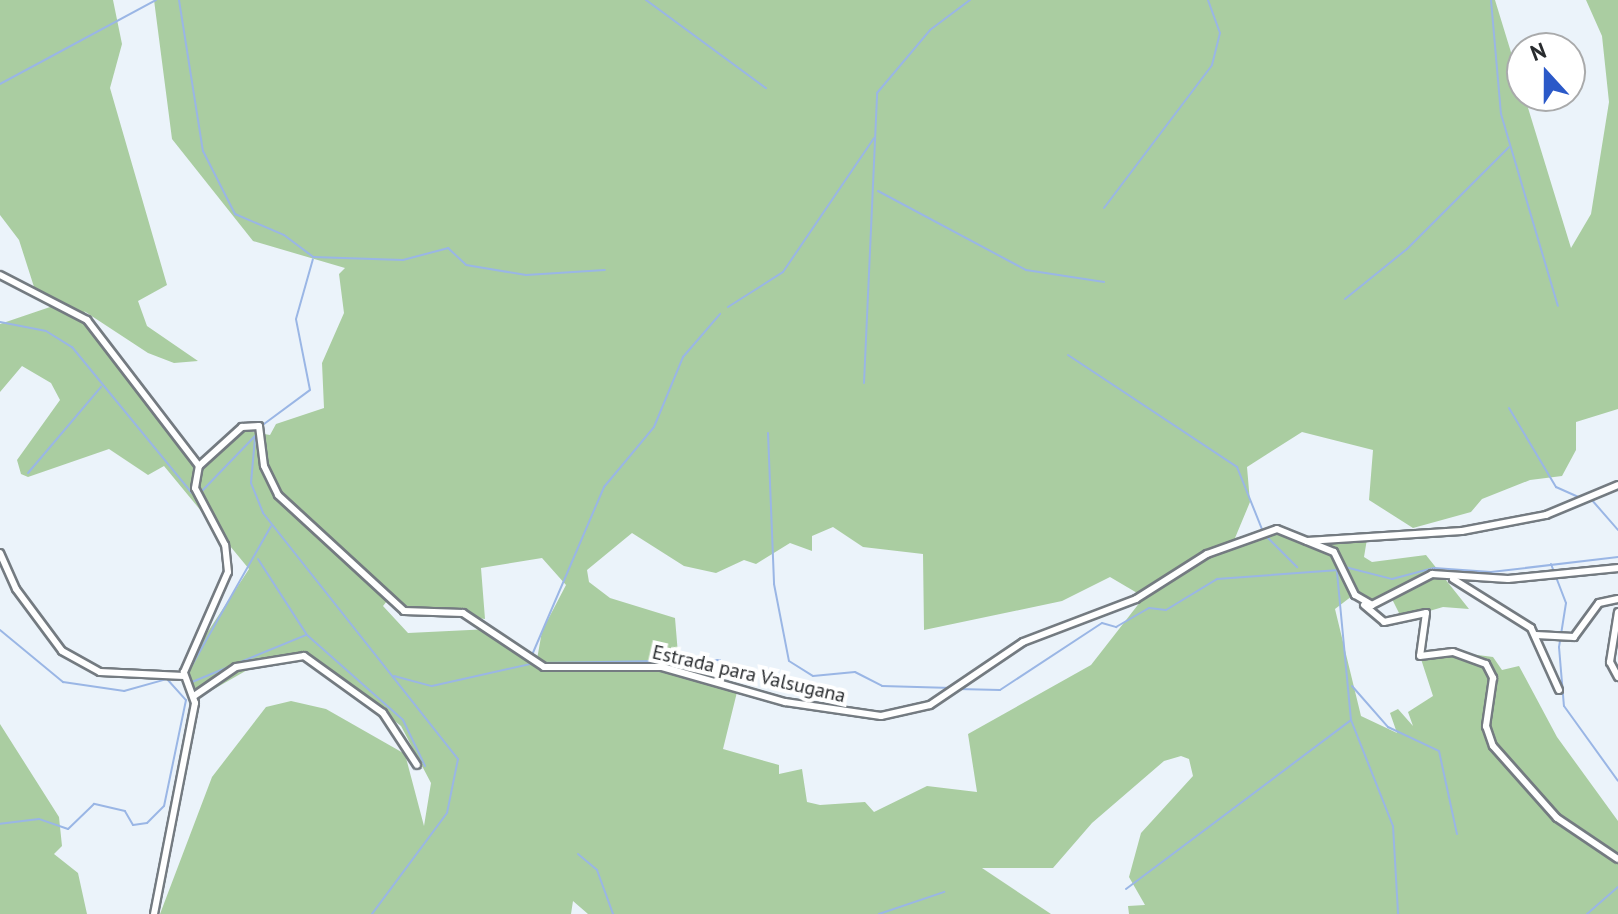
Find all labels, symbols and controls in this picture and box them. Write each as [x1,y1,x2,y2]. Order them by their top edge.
north arrow [1506,32,1586,112]
text: N [1526,36,1550,67]
street label: Estrada para Valsugana [650,640,848,708]

